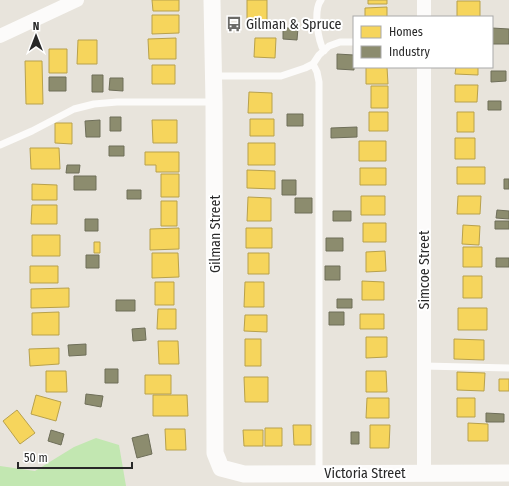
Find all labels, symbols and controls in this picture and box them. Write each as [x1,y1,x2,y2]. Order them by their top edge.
bus stop icon: Gilman & Spruce [225,15,243,33]
north arrow [16,16,56,56]
place label: Gilman & Spruce [246,16,341,33]
legend [353,16,493,68]
text: N [33,20,39,33]
text: Homes [389,25,423,39]
text: Industry [389,45,430,59]
street label: Gilman Street [207,195,224,273]
street label: Simcoe Street [416,230,433,309]
scale bar [18,444,132,470]
text: 50 m [24,451,48,465]
street label: Victoria Street [324,465,406,482]

